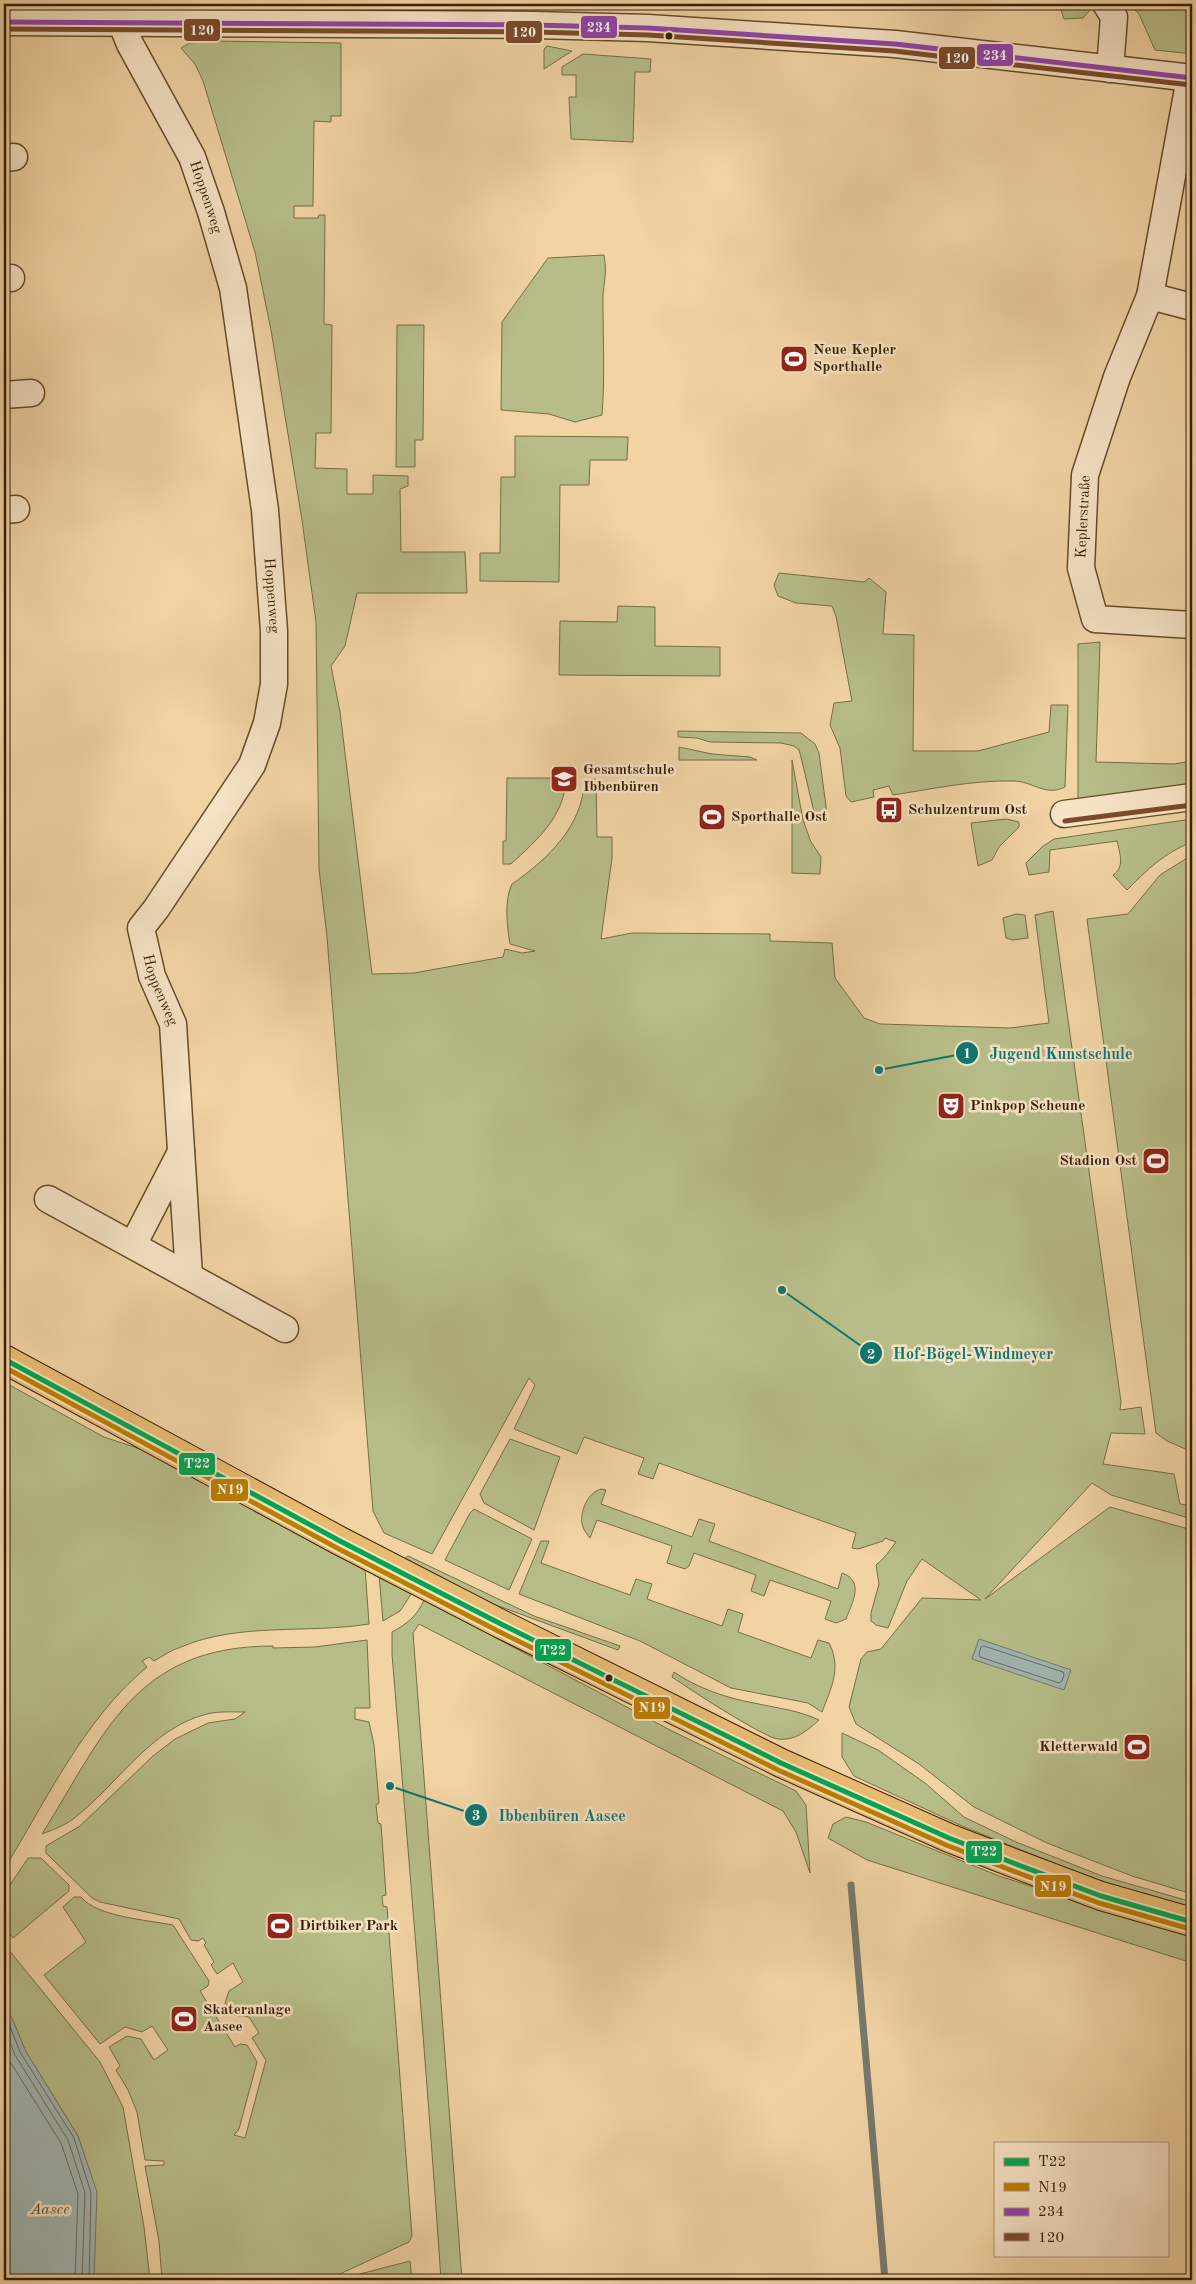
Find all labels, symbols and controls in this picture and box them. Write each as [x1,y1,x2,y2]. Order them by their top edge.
line badge: 234 [580,15,618,39]
line badge: 120 [183,18,221,42]
line badge: 120 [505,20,543,44]
text: 234 [587,21,611,35]
text: 120 [190,24,214,38]
text: 120 [512,26,536,40]
unlabelled marker [664,31,674,41]
line badge: 234 [976,43,1014,67]
line badge: 120 [938,46,976,70]
text: 234 [983,49,1007,63]
text: 120 [945,52,969,66]
street label: Hoppenweg [186,159,224,235]
place label: Neue Kepler Sporthalle [813,343,897,375]
sports icon: Neue Kepler Sporthalle [779,344,809,374]
street label: Keplerstraße [1074,475,1094,559]
street label: Hoppenweg [261,557,282,634]
place label: Gesamtschule Ibbenbüren [583,763,674,795]
school or university icon: Gesamtschule Ibbenbüren [549,764,579,794]
bus stop icon: Schulzentrum Ost [874,795,904,825]
sports icon: Sporthalle Ost [697,802,727,832]
place label: Schulzentrum Ost [908,803,1027,818]
place label: Sporthalle Ost [731,810,828,825]
street label: Hoppenweg [140,953,180,1028]
callout: Jugend Kunstschule [954,1038,1142,1069]
text: 1 [963,1047,971,1062]
text: Jugend Kunstschule [989,1047,1133,1063]
theatre icon: Pinkpop Scheune [936,1091,966,1121]
place label: Pinkpop Scheune [970,1099,1085,1114]
sports icon: Stadion Ost [1141,1146,1171,1176]
place label: Stadion Ost [1059,1154,1138,1169]
callout: Hof-Bögel-Windmeyer [858,1338,1064,1369]
text: Hof-Bögel-Windmeyer [893,1347,1053,1363]
text: 2 [867,1348,875,1363]
line badge: T22 [178,1452,216,1476]
text: T22 [184,1457,210,1471]
line badge: N19 [210,1478,249,1502]
text: N19 [217,1483,243,1497]
line badge: T22 [534,1638,572,1662]
text: T22 [540,1644,566,1658]
unlabelled marker [604,1673,614,1683]
line badge: N19 [633,1696,671,1720]
text: N19 [639,1701,665,1715]
sports icon: Kletterwald [1122,1732,1152,1762]
place label: Kletterwald [1039,1740,1118,1755]
callout: Ibbenbüren Aasee [463,1799,636,1830]
text: 3 [472,1809,480,1824]
text: Ibbenbüren Aasee [498,1809,626,1825]
line badge: T22 [965,1840,1003,1864]
text: T22 [971,1845,997,1859]
line badge: N19 [1034,1874,1072,1898]
text: N19 [1040,1880,1066,1894]
sports icon: Dirtbiker Park [265,1911,295,1941]
place label: Dirtbiker Park [299,1919,399,1934]
place label: Skateranlage Aasee [203,2003,291,2035]
sports icon: Skateranlage Aasee [169,2004,199,2034]
legend [994,2142,1168,2256]
text: T22 [1038,2155,1066,2170]
text: N19 [1038,2181,1067,2196]
water label: Aasee [29,2202,70,2218]
text: 234 [1038,2205,1064,2220]
text: 120 [1038,2231,1064,2246]

